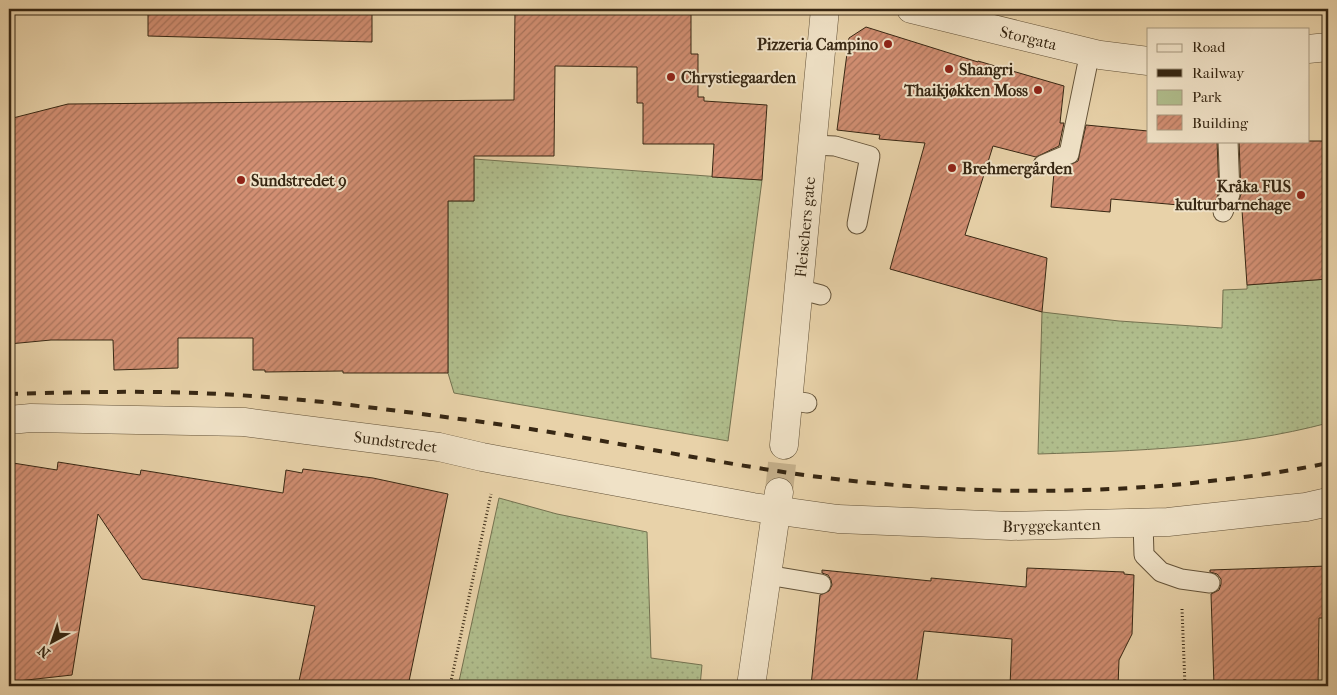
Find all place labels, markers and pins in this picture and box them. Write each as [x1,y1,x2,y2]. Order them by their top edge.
place label: Pizzeria Campino [757,35,878,55]
marker: Pizzeria Campino [882,38,894,50]
place label: Shangri [959,60,1013,80]
marker: Shangri [943,63,955,75]
place label: Chrystiegaarden [681,68,797,88]
marker: Chrystiegaarden [665,71,677,83]
place label: Thaikjøkken Moss [903,81,1028,100]
marker: Thaikjøkken Moss [1032,84,1044,96]
place label: Brehmergården [962,159,1073,179]
marker: Brehmergården [946,162,958,174]
place label: Sundstredet 9 [251,171,347,191]
marker: Sundstredet 9 [235,174,247,186]
place label: Kråka FUS kulturbarnehage [1174,177,1291,215]
marker: Kråka FUS kulturbarnehage [1295,189,1307,201]

